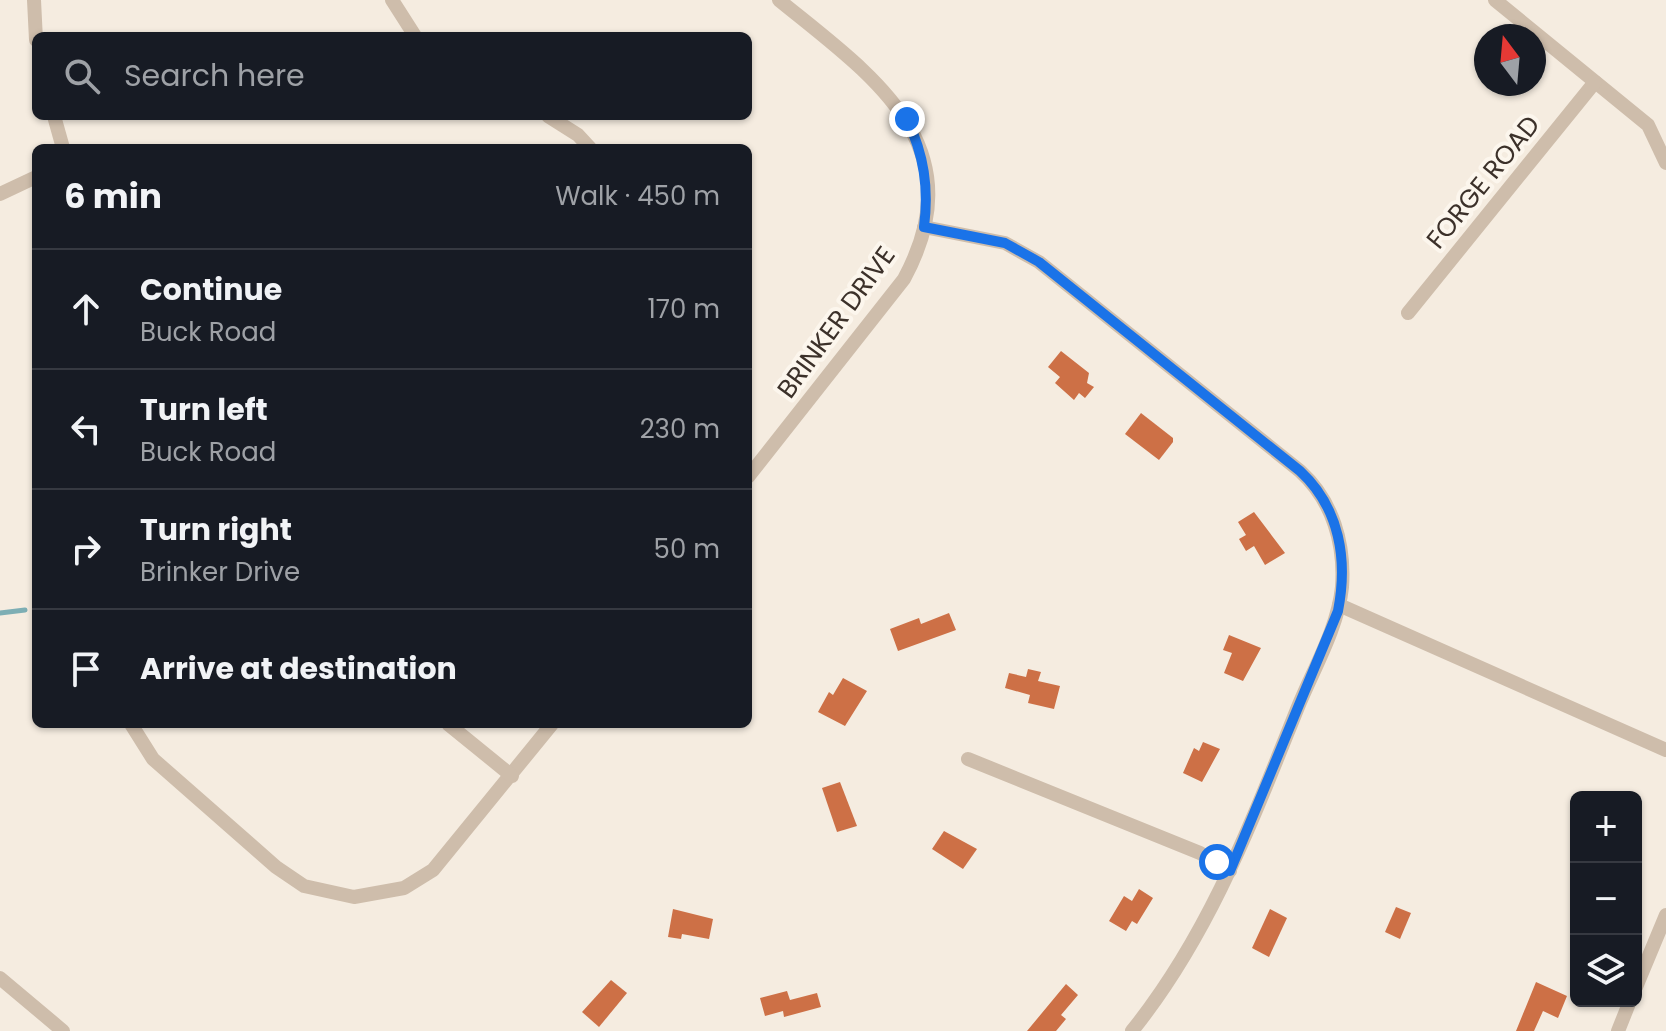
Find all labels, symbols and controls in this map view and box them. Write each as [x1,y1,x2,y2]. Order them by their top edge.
north arrow [1474,24,1546,96]
search box [32,32,752,120]
icon: search [60,54,104,98]
text: Search here [124,54,305,97]
route end [889,101,925,137]
street label: FORGE ROAD [1418,108,1548,256]
text: 6 min [64,172,162,220]
text: Walk · 450 m [555,178,720,214]
street label: BRINKER DRIVE [769,239,903,405]
text: Continue [140,268,282,311]
icon: ahead [64,287,108,331]
text: 170 m [647,291,720,327]
text: Buck Road [140,314,276,350]
text: Turn left [140,388,268,431]
icon: left [64,407,108,451]
text: 230 m [640,411,720,447]
text: Buck Road [140,434,276,470]
text: Turn right [140,508,292,551]
icon: right [64,527,108,571]
text: 50 m [654,531,720,567]
text: Brinker Drive [140,554,300,590]
icon: arrive [64,647,108,691]
text: Arrive at destination [140,647,457,690]
map controls [1570,791,1642,1007]
button: + [1570,791,1642,863]
route start [1199,844,1235,880]
button: − [1570,863,1642,935]
button: layers [1570,935,1642,1007]

